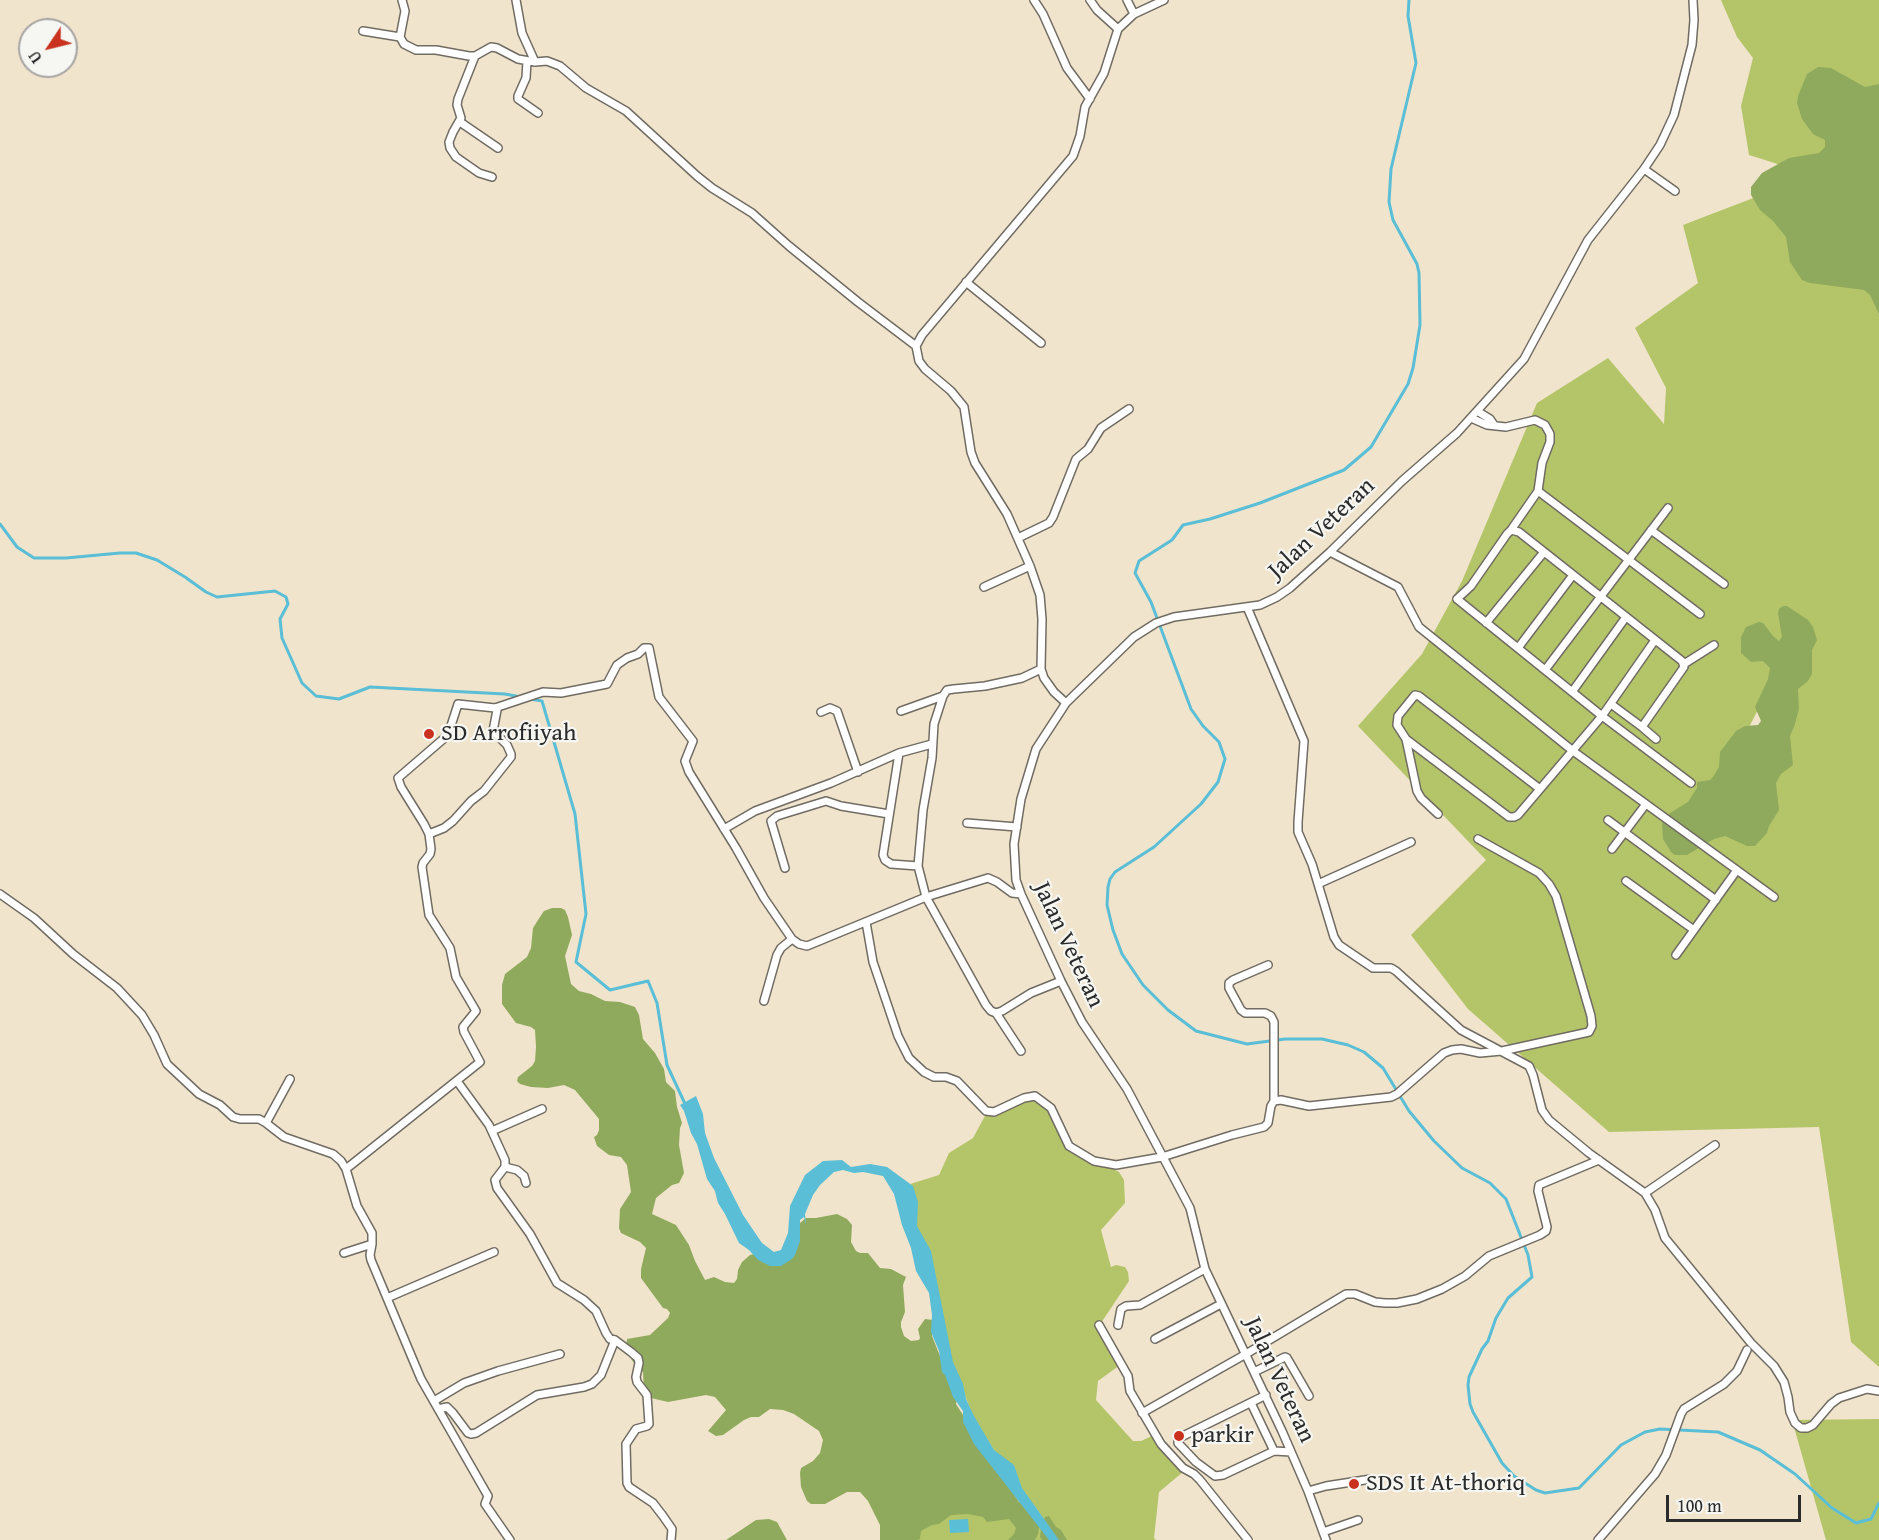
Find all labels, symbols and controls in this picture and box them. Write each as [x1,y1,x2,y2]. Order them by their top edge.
north arrow [18,18,78,78]
text: U [22,46,48,68]
street label: Jalan Veteran [1263,472,1381,586]
place label: SD Arrofiiyah [441,720,576,748]
marker: SD Arrofiiyah [422,727,436,741]
street label: Jalan Veteran [1026,878,1110,1012]
street label: Jalan Veteran [1237,1313,1321,1447]
place label: parkir [1191,1422,1254,1450]
marker: parkir [1172,1429,1186,1443]
place label: SDS It At-thoriq [1366,1470,1525,1498]
marker: SDS It At-thoriq [1347,1477,1361,1491]
scale bar [1669,1483,1804,1521]
text: 100 m [1677,1492,1722,1519]

